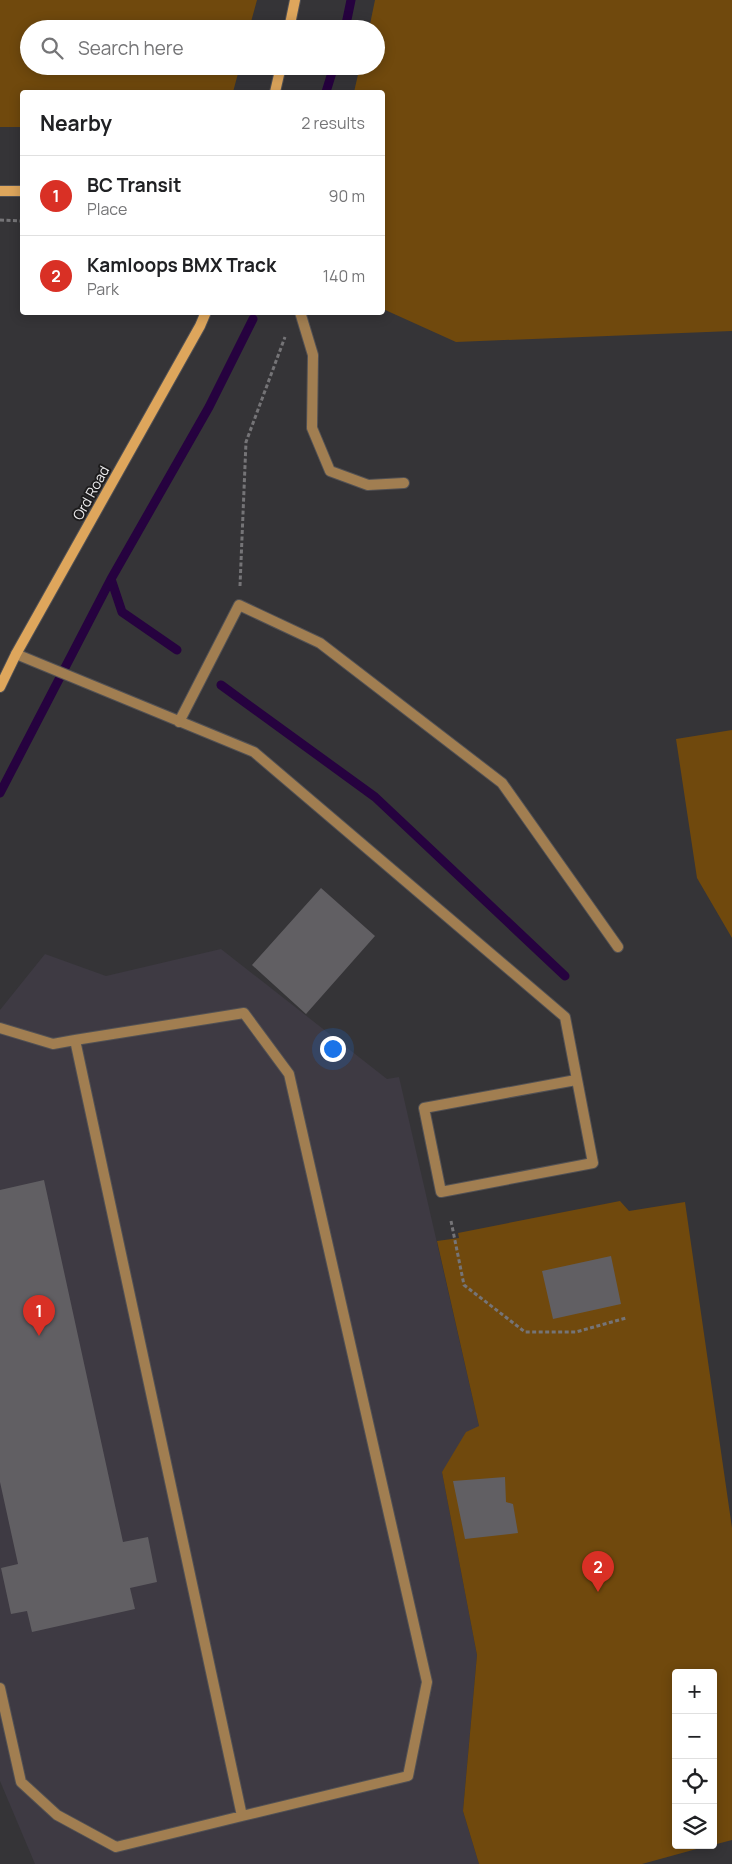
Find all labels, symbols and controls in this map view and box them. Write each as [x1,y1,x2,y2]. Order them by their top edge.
search box [20,20,385,75]
icon: search [38,34,66,62]
text: Search here [78,35,184,61]
text: Nearby [40,109,112,137]
text: 2 results [301,112,365,134]
text: BC Transit [87,172,181,198]
text: 1 [52,185,60,207]
text: 90 m [329,185,365,207]
text: Place [87,198,127,220]
text: Kamloops BMX Track [87,252,276,278]
text: 2 [51,265,61,287]
text: 140 m [323,265,365,287]
text: Park [87,278,119,300]
street label: Ord Road [68,462,113,523]
your location [320,1036,346,1062]
pin: 1 [23,1295,55,1336]
pin: 2 [582,1551,614,1592]
map controls [672,1669,717,1849]
button: + [672,1669,717,1714]
button: − [672,1714,717,1759]
button: locate [672,1759,717,1804]
button: layers [672,1804,717,1849]

